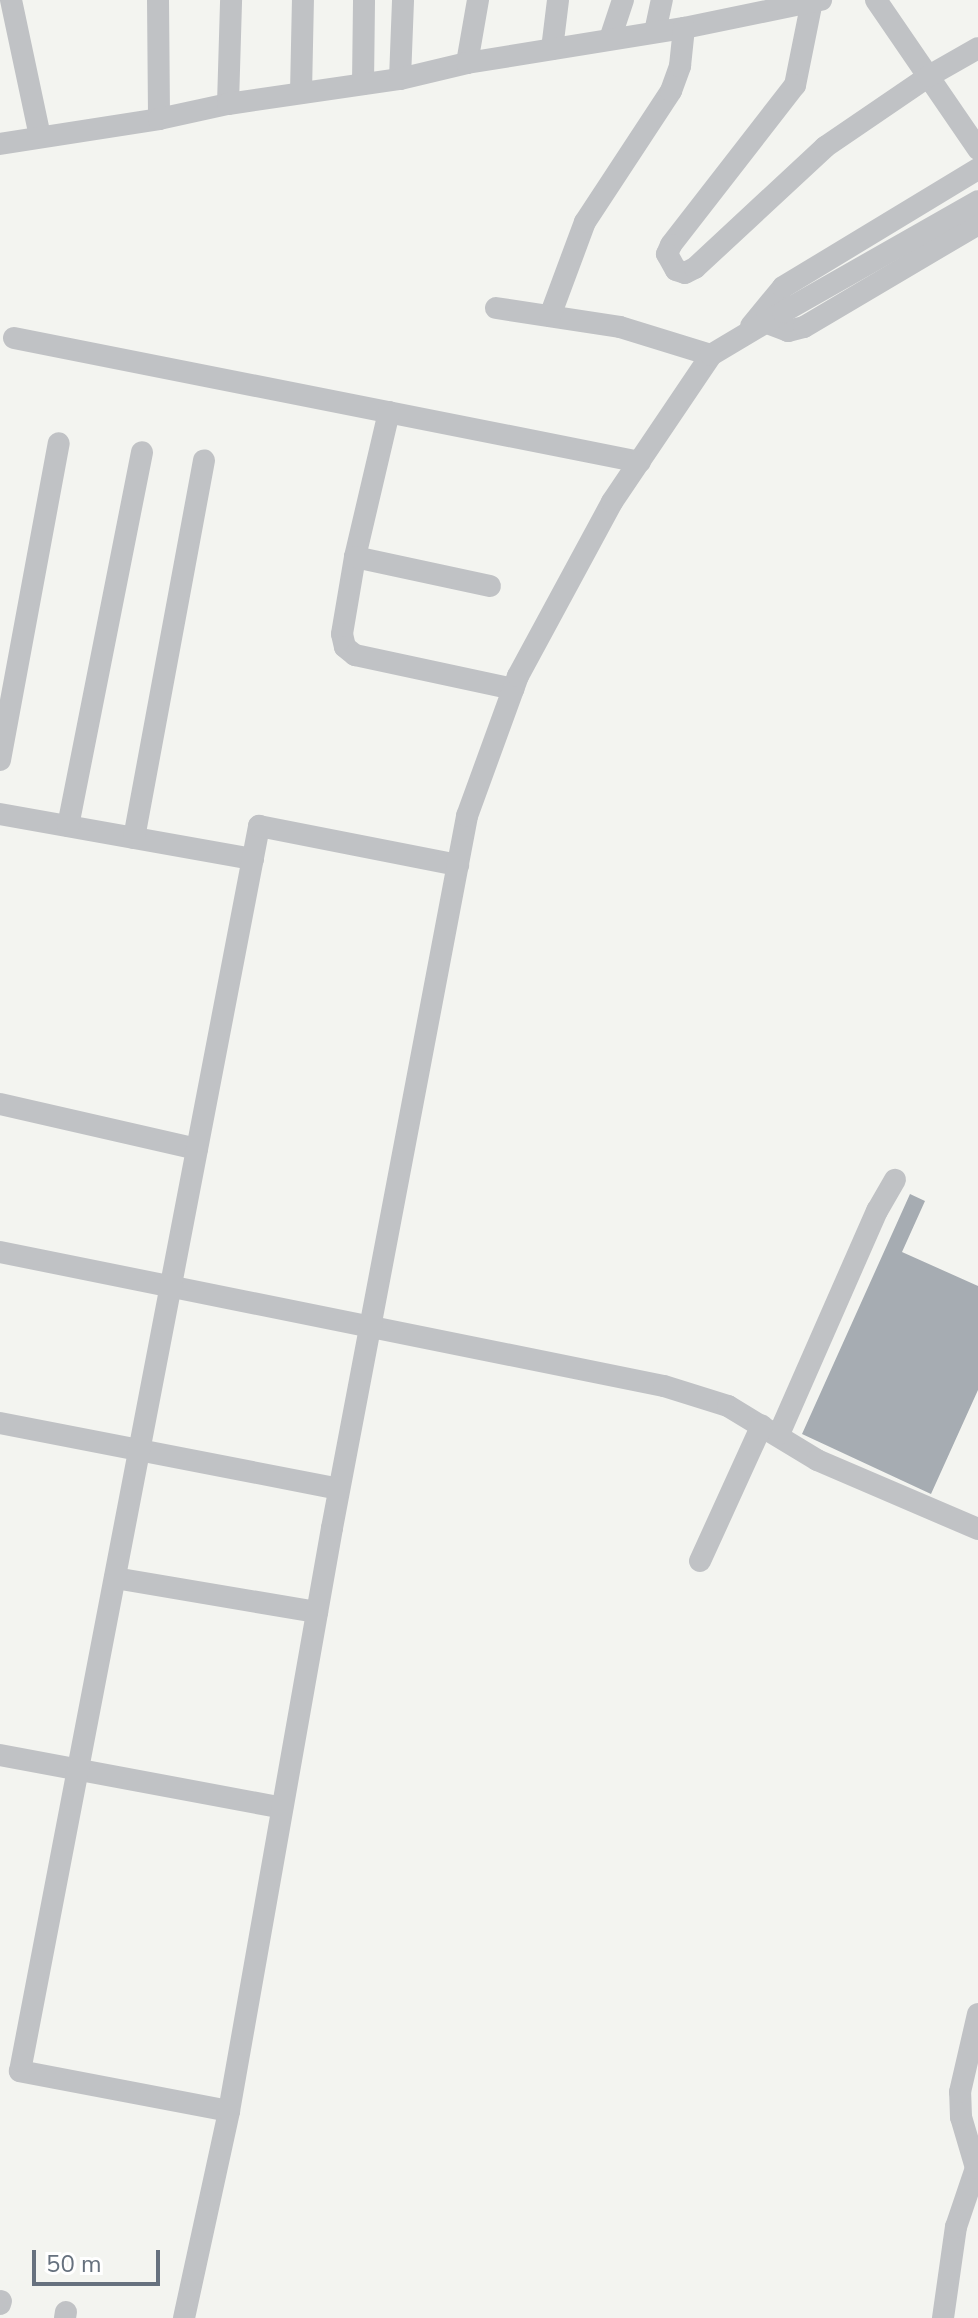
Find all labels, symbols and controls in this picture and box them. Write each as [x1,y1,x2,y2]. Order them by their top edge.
scale bar [36,2234,164,2284]
text: 50 m [46,2248,102,2280]

